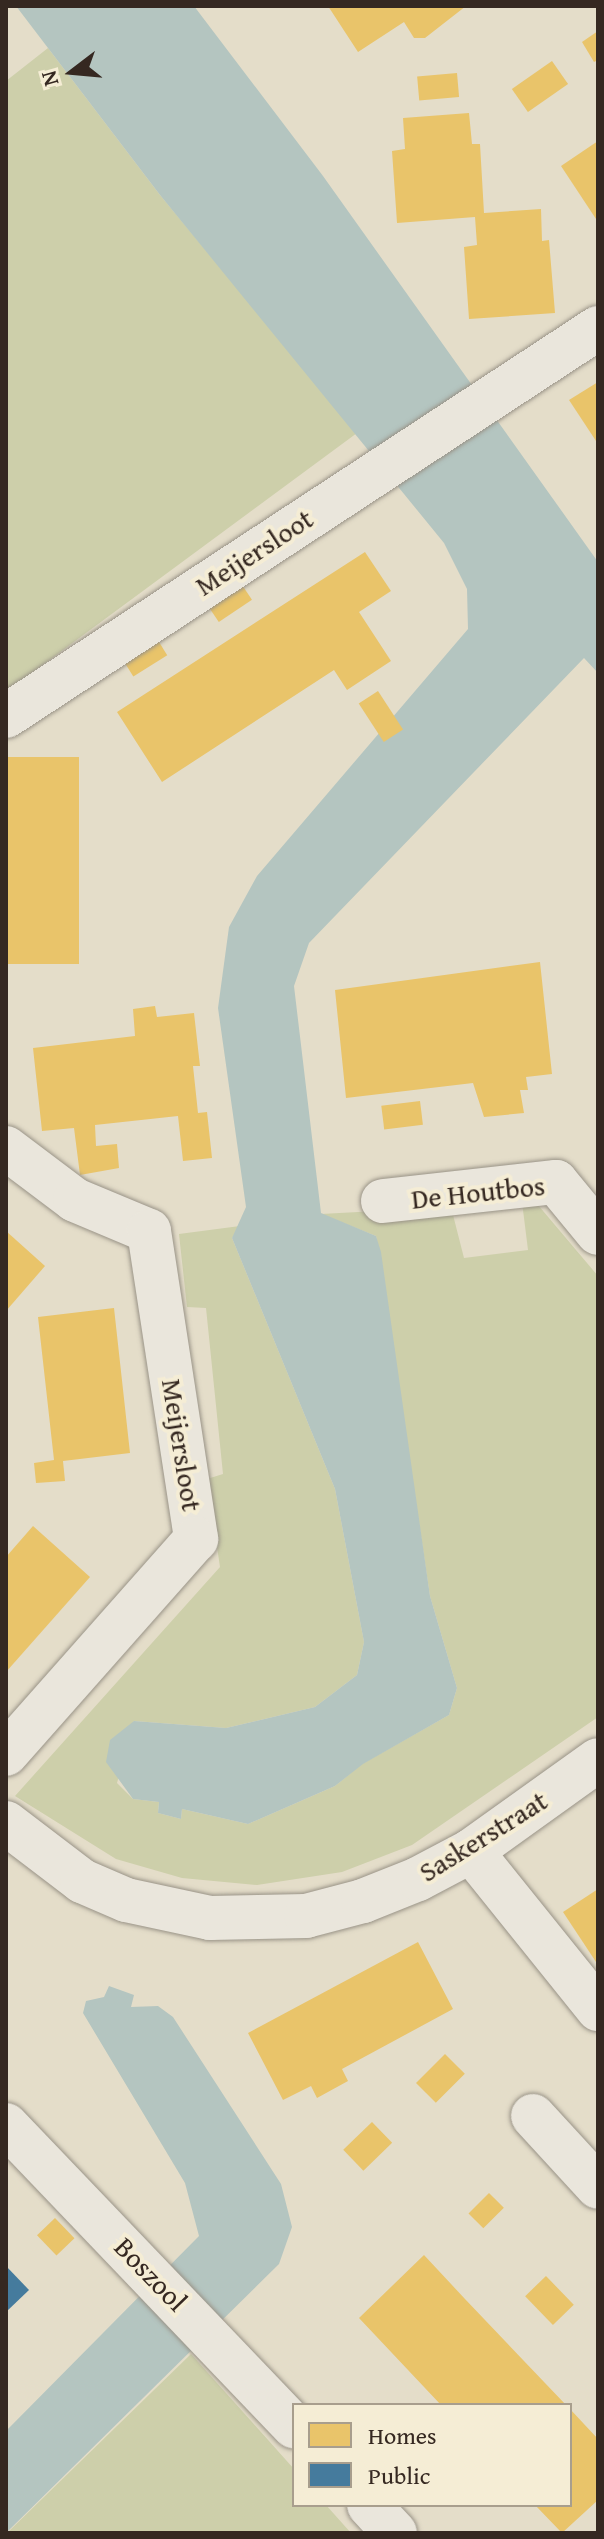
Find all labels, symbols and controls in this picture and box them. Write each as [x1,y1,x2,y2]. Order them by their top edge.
north arrow [32,32,112,112]
text: N [32,67,66,90]
street label: Meijersloot [189,502,319,602]
street label: De Houtbos [410,1168,546,1216]
street label: Meijersloot [155,1376,209,1514]
street label: Saskerstraat [413,1783,553,1889]
street label: Boszool [108,2230,194,2318]
legend [292,2403,572,2507]
text: Homes [368,2418,437,2453]
text: Public [368,2458,430,2493]

